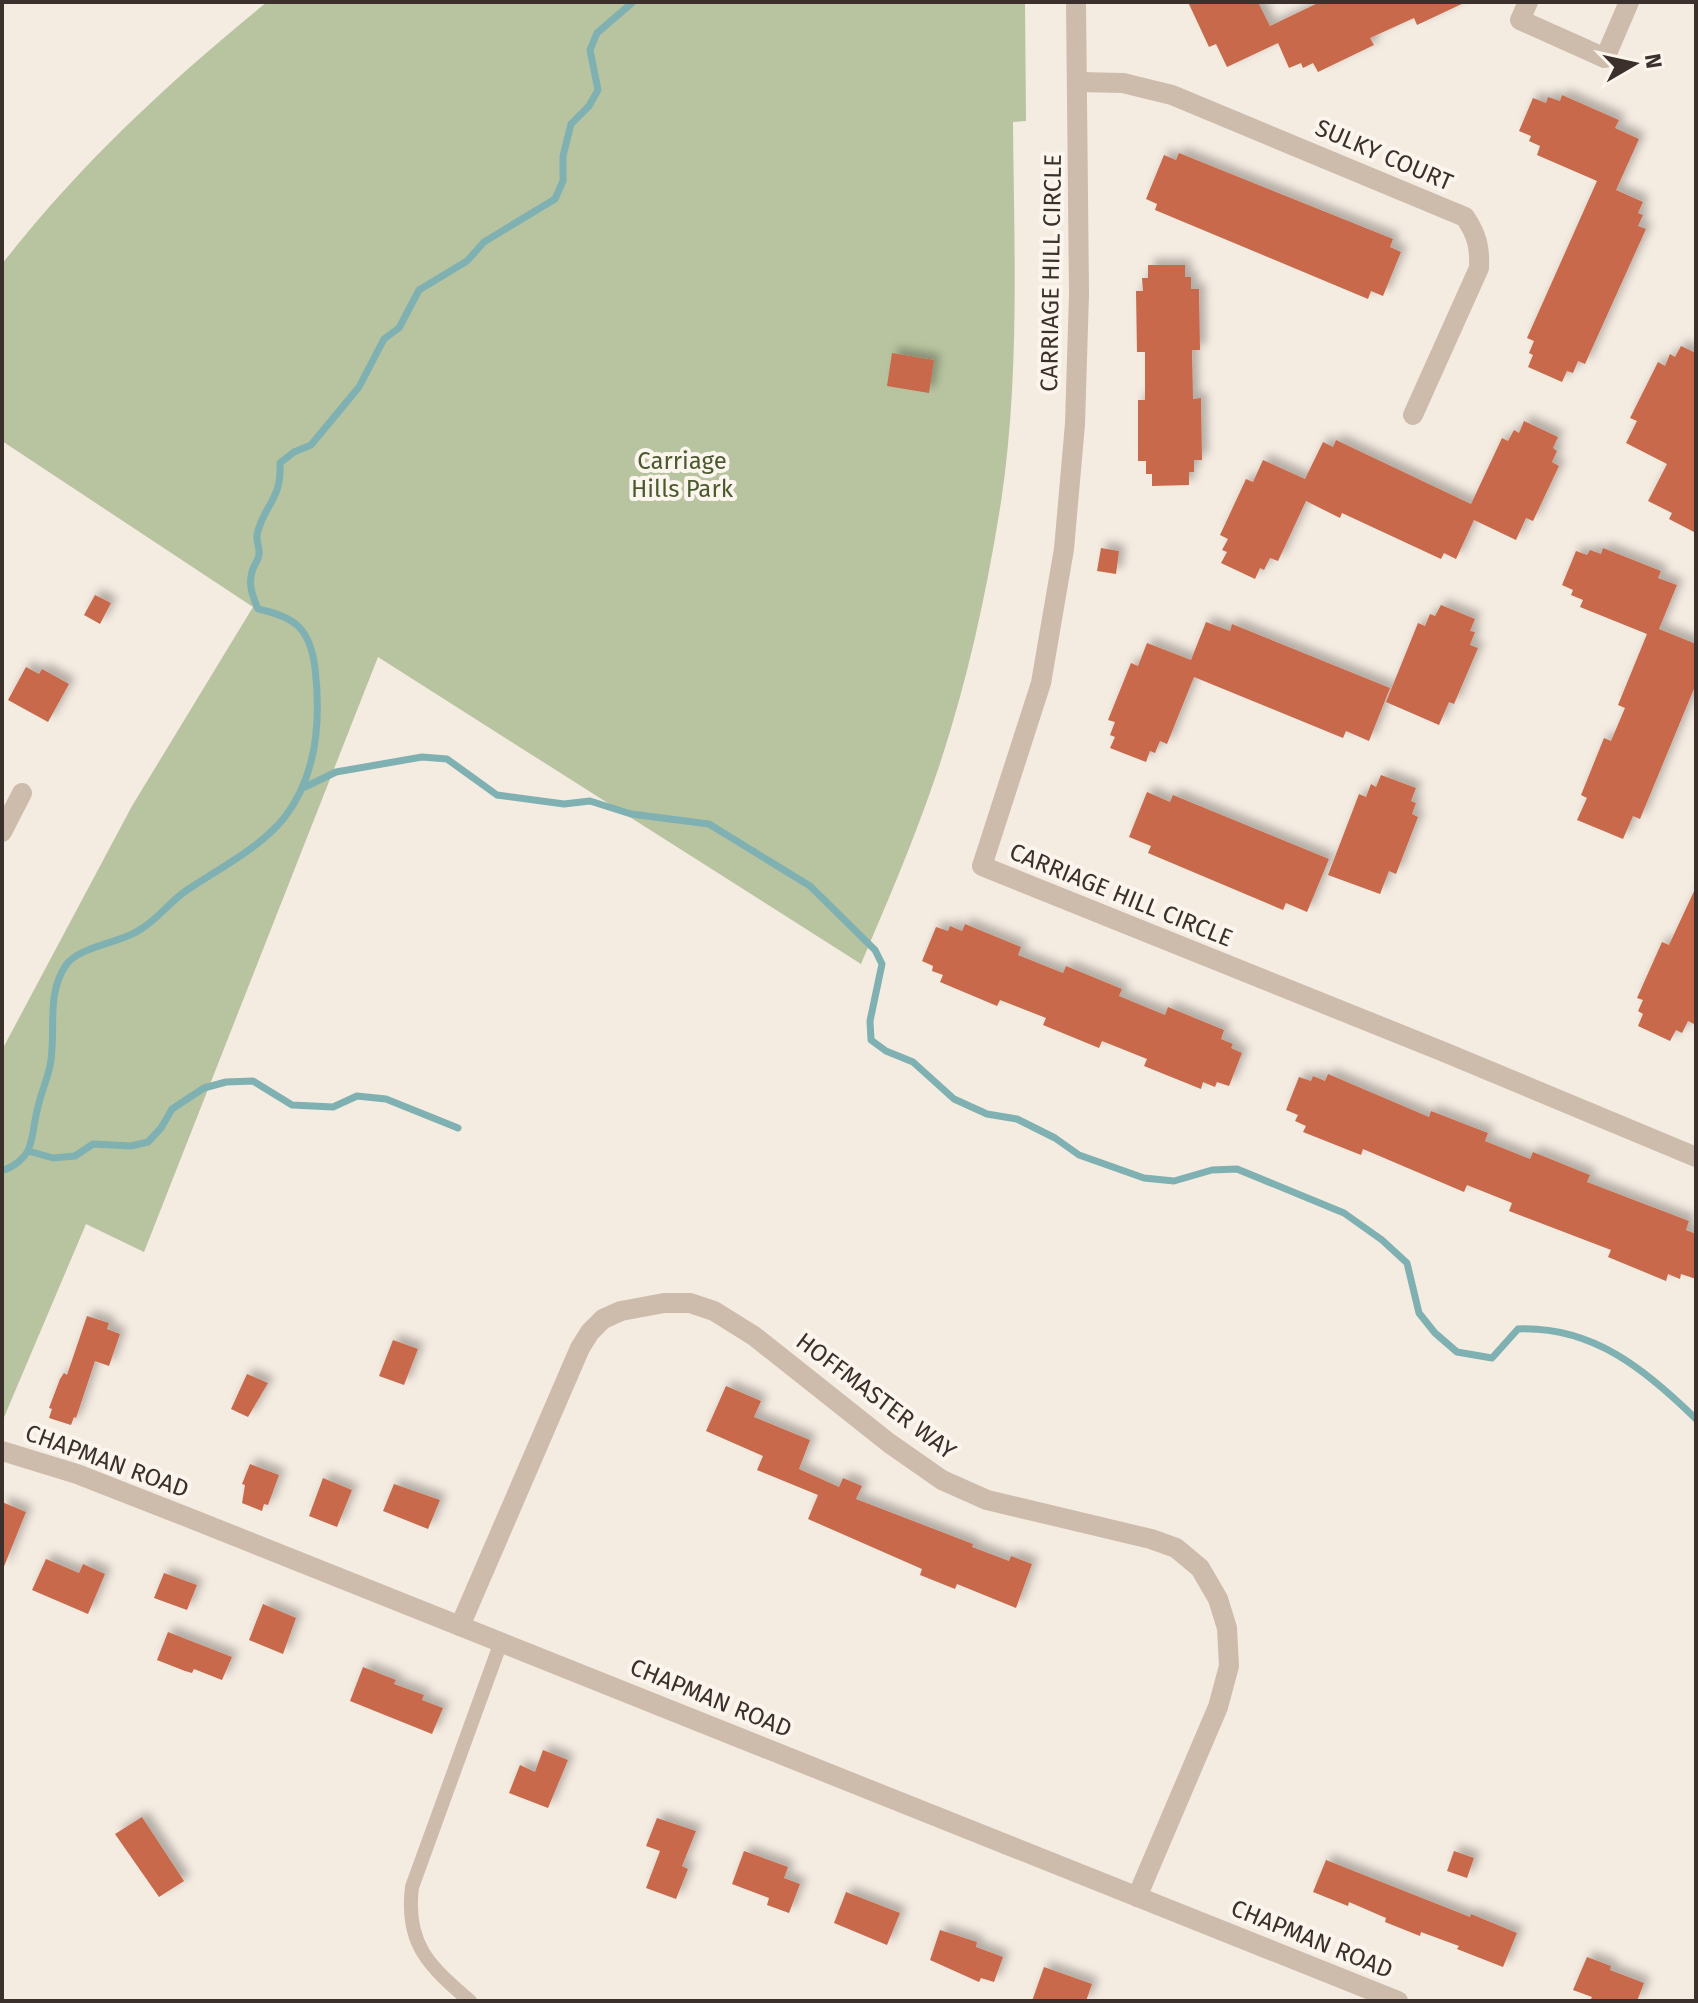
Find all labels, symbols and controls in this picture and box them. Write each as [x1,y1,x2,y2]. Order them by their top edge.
north arrow [1594,24,1674,104]
text: N [1639,52,1668,70]
street label: SULKY COURT [1311,113,1457,197]
street label: CARRIAGE HILL CIRCLE [1035,154,1067,392]
park label: Carriage Hills Park [631,447,734,503]
street label: CARRIAGE HILL CIRCLE [1005,837,1237,953]
street label: HOFFMASTER WAY [791,1327,962,1466]
street label: CHAPMAN ROAD [21,1418,193,1504]
street label: CHAPMAN ROAD [626,1653,796,1743]
street label: CHAPMAN ROAD [1227,1894,1397,1984]

